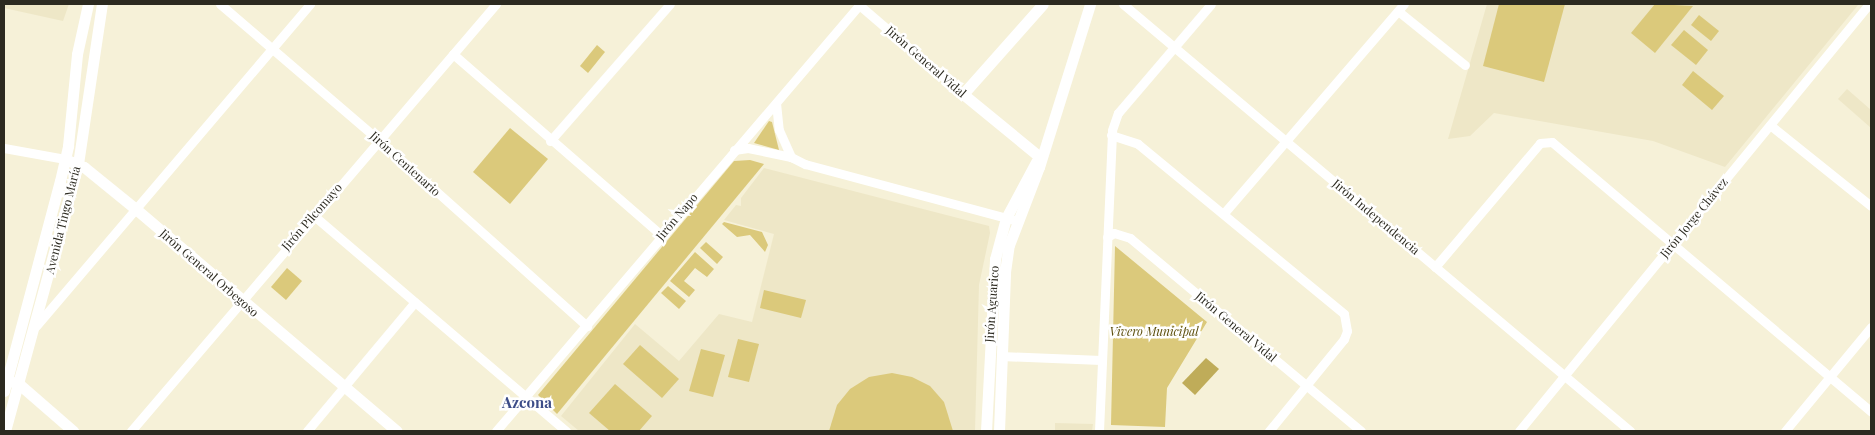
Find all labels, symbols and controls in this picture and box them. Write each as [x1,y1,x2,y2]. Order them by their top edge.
street label: Jirón General Vidal [883,23,969,101]
street label: Jirón Centenario [367,129,443,199]
street label: Avenida Tingo María [43,164,83,276]
street label: Jirón Jorge Chávez [1657,175,1731,261]
street label: Jirón Independencia [1330,176,1422,258]
street label: Jirón Pilcomayo [279,180,345,254]
street label: Jirón Napo [653,191,701,243]
street label: Jirón General Orbegoso [157,226,261,320]
street label: Jirón Aguarico [982,265,1002,343]
street label: Jirón General Vidal [1192,289,1280,365]
park label: Vivero Municipal [1109,325,1199,339]
district label: Azcona [502,394,552,412]

